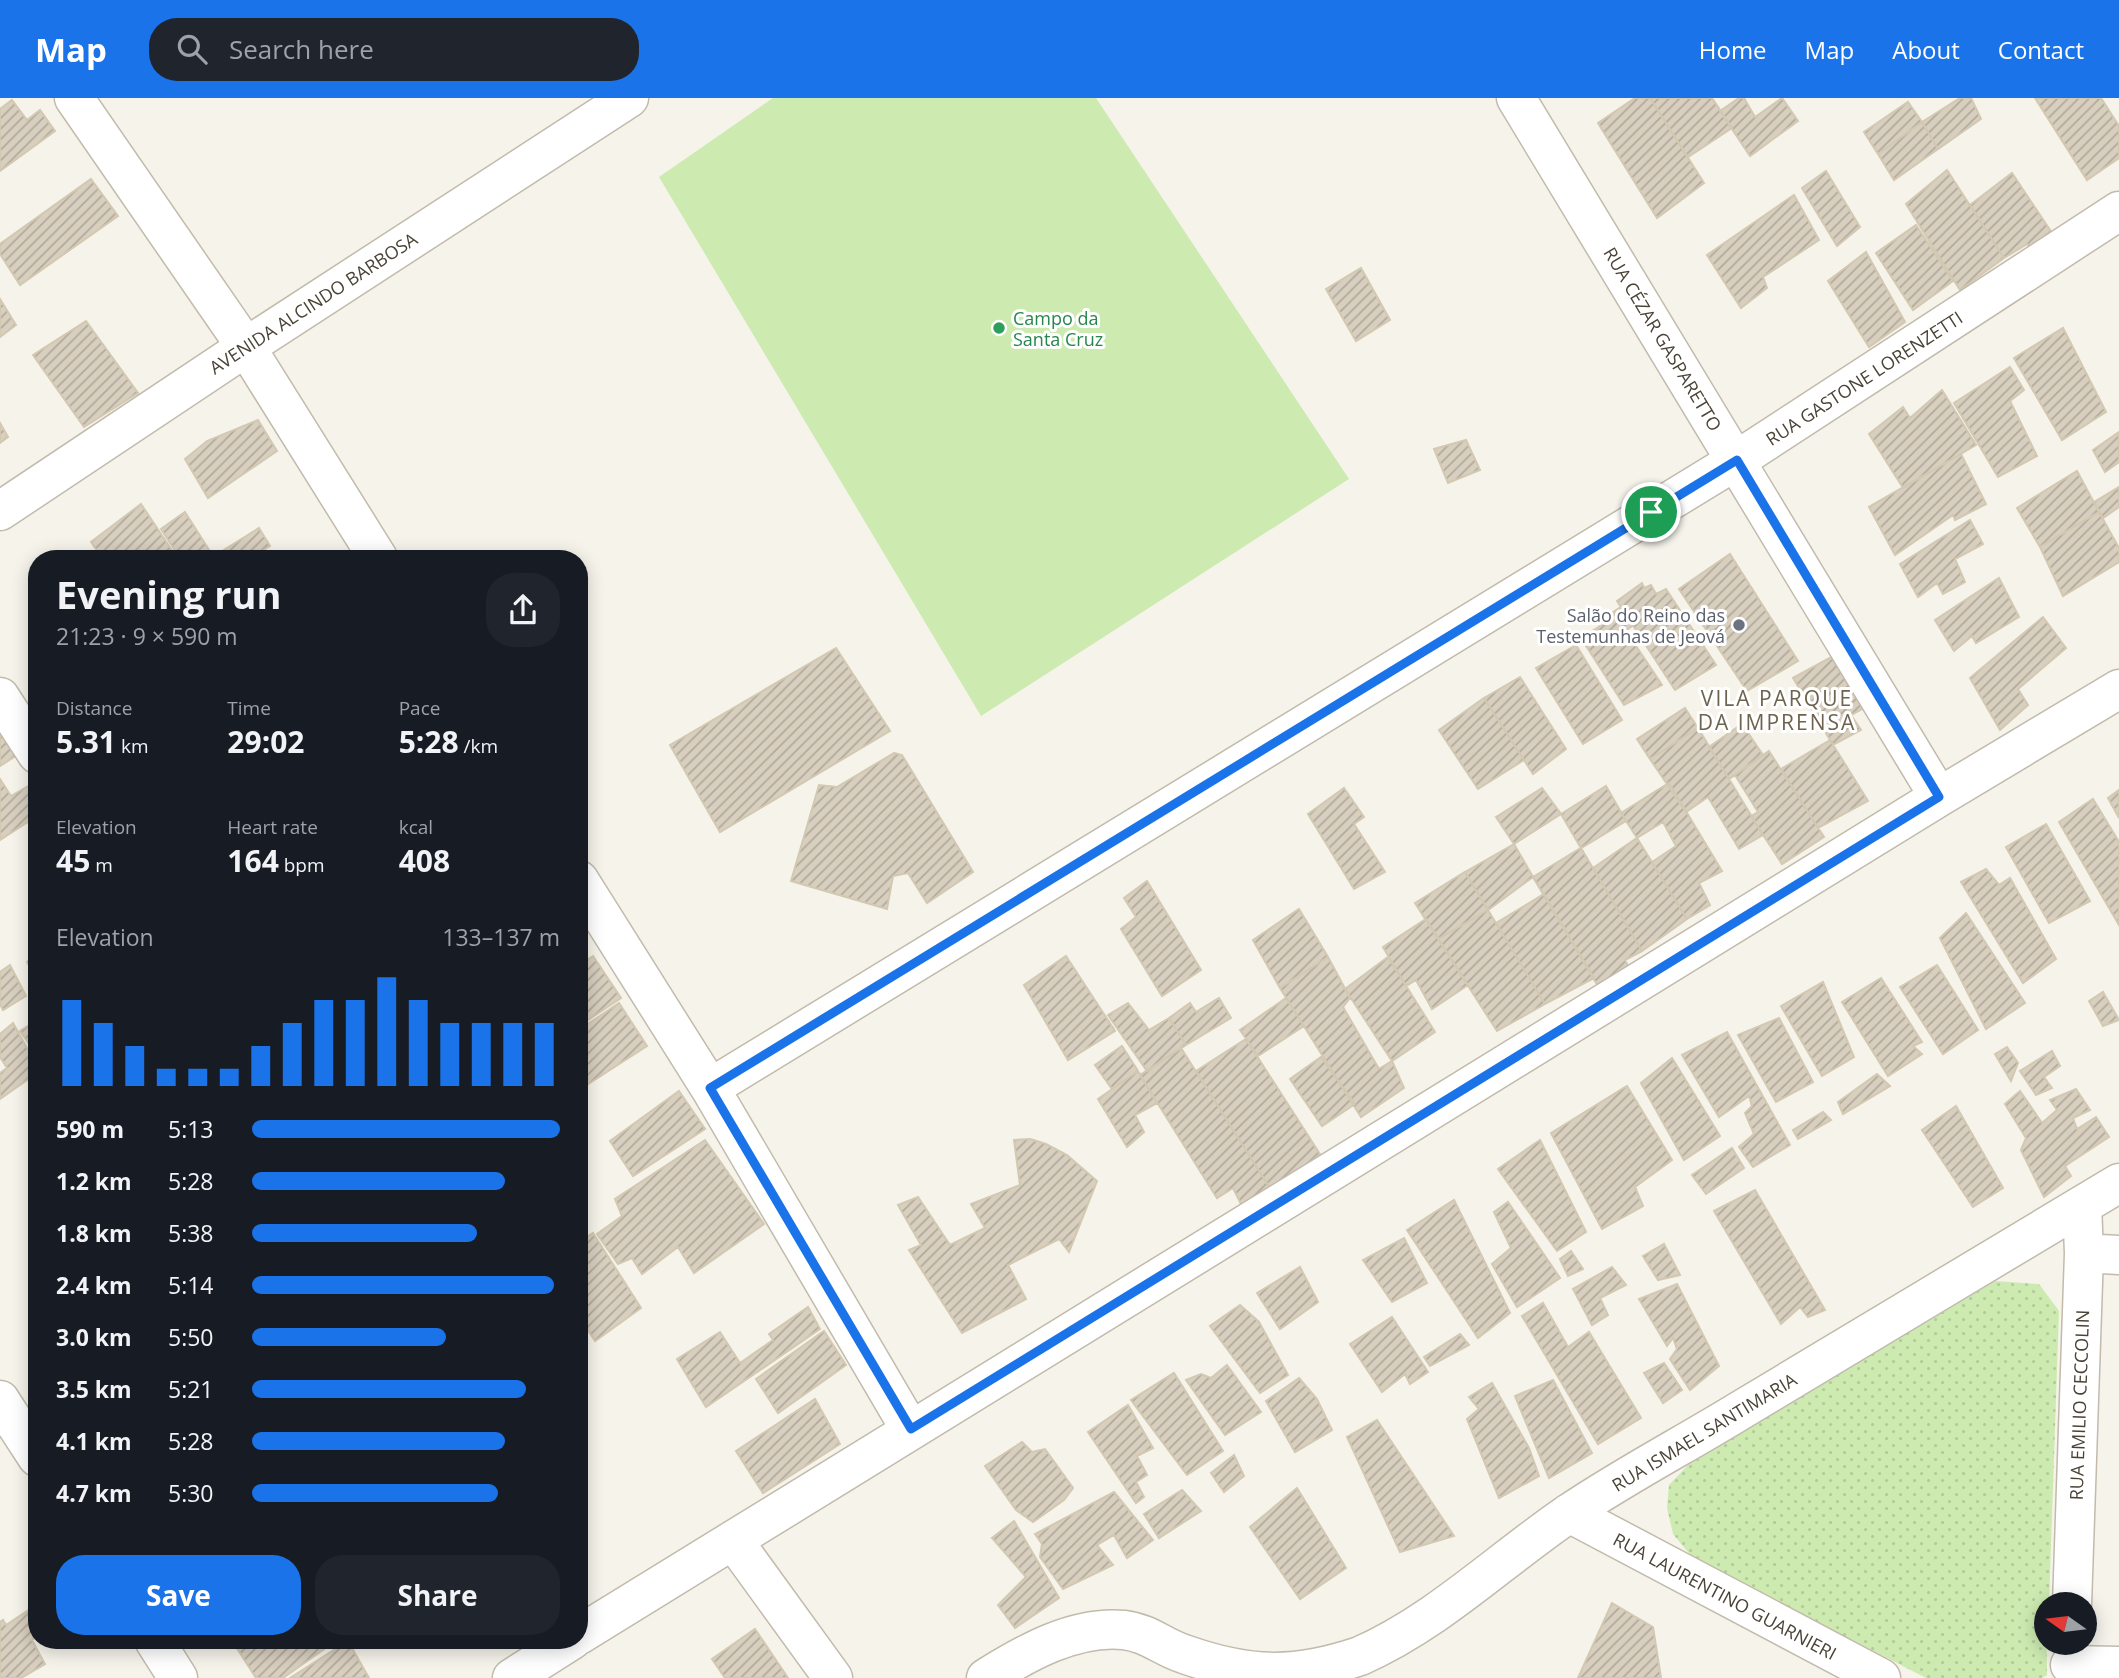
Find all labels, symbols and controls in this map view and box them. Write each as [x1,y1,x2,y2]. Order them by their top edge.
search box [149,18,639,81]
text: Map [35,27,107,72]
icon: search [173,30,211,68]
text: Search here [229,31,374,67]
text: Home [1699,33,1767,66]
text: Map [1805,33,1854,66]
text: About [1892,33,1960,66]
text: Contact [1998,33,2084,66]
street label: AVENIDA ALCINDO BARBOSA [204,226,422,379]
street label: RUA CÉZAR GASPARETTO [1598,243,1728,435]
street label: RUA GASTONE LORENZETTI [1761,305,1967,451]
place label: Campo da Santa Cruz [1013,306,1103,351]
marker: Campo da Santa Cruz [991,320,1007,336]
pin [1621,482,1681,542]
icon: arrive [1632,493,1670,531]
text: Evening run [56,568,281,620]
button: share [486,573,560,647]
place label: Salão do Reino das Testemunhas de Jeová [1536,603,1725,648]
marker: Salão do Reino das Testemunhas de Jeová [1731,617,1747,633]
text: 21:23 · 9 × 590 m [56,620,238,652]
district label: VILA PARQUE DA IMPRENSA [1698,684,1856,736]
text: Distance [56,695,132,721]
text: Time [227,695,271,721]
text: Pace [399,695,440,721]
text: 5.31 [56,721,116,762]
text: 29:02 [227,721,305,762]
text: 5:28 [399,721,459,762]
text: km [116,733,149,759]
text: /km [459,733,498,759]
text: Elevation [56,814,137,840]
text: Heart rate [227,814,318,840]
text: kcal [399,814,433,840]
text: 45 [56,840,90,881]
text: 164 [227,840,279,881]
text: 408 [399,840,450,881]
text: m [90,852,113,878]
text: bpm [279,852,325,878]
text: Elevation [56,921,154,953]
text: 133–137 m [442,921,560,953]
text: 590 m [56,1113,124,1145]
text: 5:13 [168,1113,214,1145]
text: 1.2 km [56,1165,132,1197]
text: 5:28 [168,1165,214,1197]
text: 1.8 km [56,1217,132,1249]
text: 5:38 [168,1217,214,1249]
text: 2.4 km [56,1269,132,1301]
text: 5:14 [168,1269,214,1301]
street label: RUA EMILIO CECCOLIN [2064,1309,2094,1501]
text: 3.0 km [56,1321,132,1353]
text: 5:50 [168,1321,214,1353]
street label: RUA ISMAEL SANTIMARIA [1607,1367,1801,1497]
text: 3.5 km [56,1373,132,1405]
text: 5:21 [168,1373,214,1405]
text: 4.1 km [56,1425,132,1457]
text: 5:28 [168,1425,214,1457]
text: 4.7 km [56,1477,132,1509]
text: 5:30 [168,1477,214,1509]
street label: RUA LAURENTINO GUARNIERI [1609,1527,1841,1665]
button: Save [56,1555,301,1635]
button: Share [315,1555,560,1635]
north arrow [2034,1592,2096,1656]
map controls [2034,1592,2097,1655]

